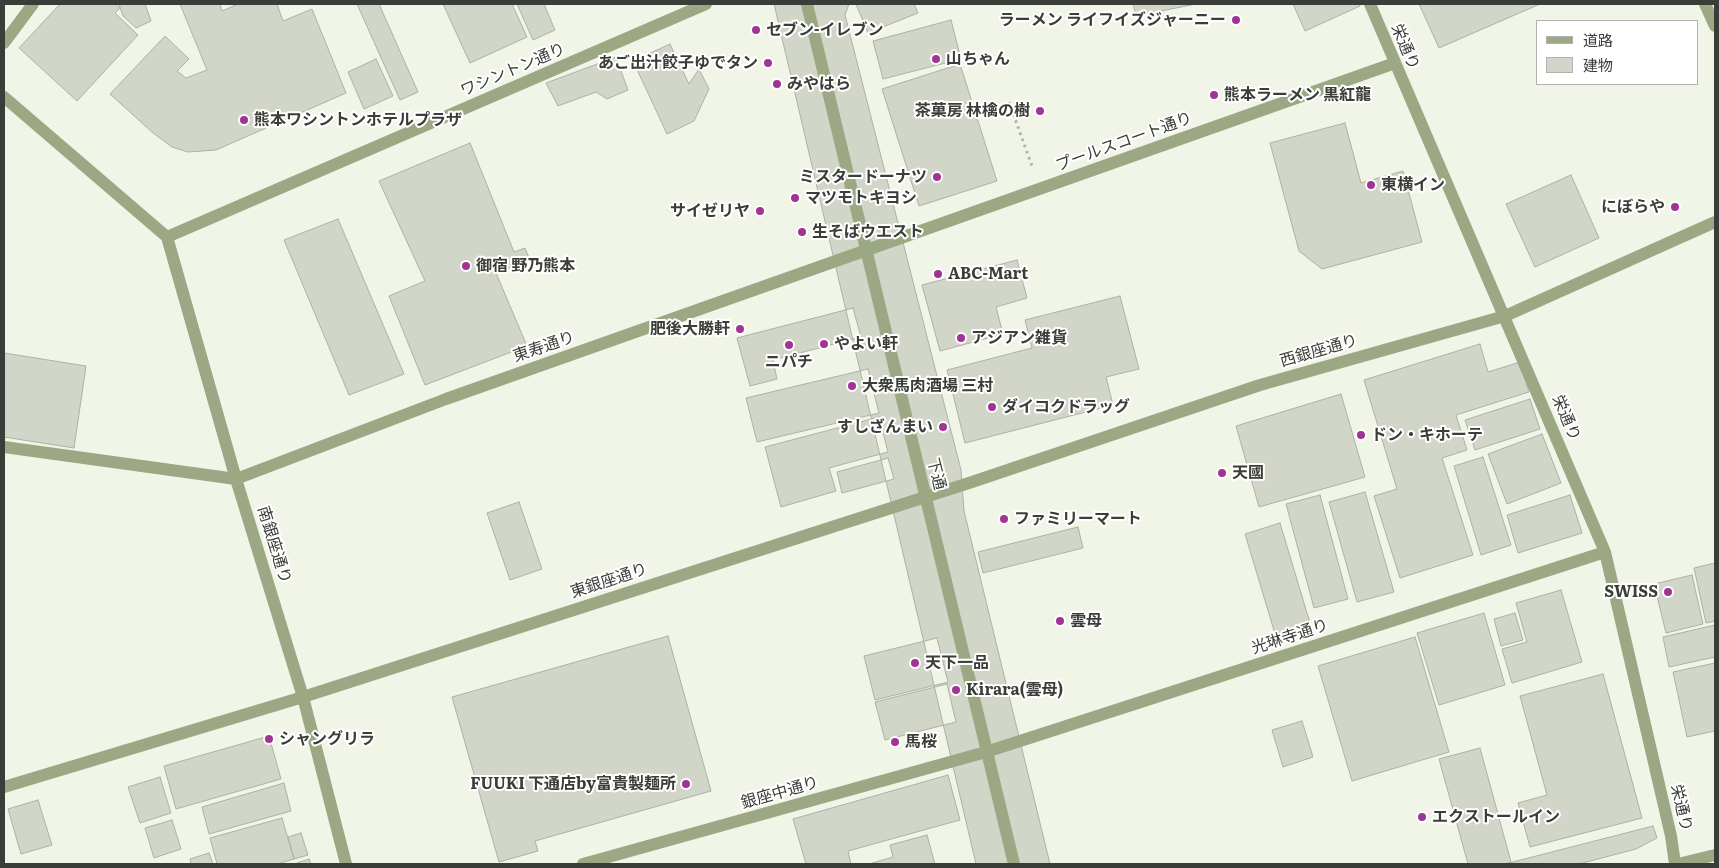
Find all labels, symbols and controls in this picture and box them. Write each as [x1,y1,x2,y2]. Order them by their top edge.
place label: ラーメン ライフイズジャーニー [999,10,1226,30]
marker: ラーメン ライフイズジャーニー [1230,14,1242,26]
place label: セブン-イレブン [766,20,883,40]
legend [1536,20,1699,85]
street label: 栄通り [1387,21,1423,73]
marker: セブン-イレブン [750,24,762,36]
text: 道路 [1583,28,1613,51]
street label: ワシントン通り [458,39,568,101]
place label: 山ちゃん [946,49,1010,69]
place label: あご出汁餃子ゆでタン [598,53,758,73]
marker: 山ちゃん [930,53,942,65]
text: 建物 [1583,53,1613,76]
marker: あご出汁餃子ゆでタン [762,57,774,69]
place label: みやはら [787,74,851,94]
marker: みやはら [771,78,783,90]
place label: 熊本ラーメン 黒紅龍 [1224,85,1371,105]
marker: 熊本ラーメン 黒紅龍 [1208,89,1220,101]
place label: 茶菓房 林檎の樹 [915,101,1030,121]
marker: 茶菓房 林檎の樹 [1034,105,1046,117]
street label: プールスコート通り [1053,108,1195,176]
place label: 熊本ワシントンホテルプラザ [254,110,462,130]
marker: 熊本ワシントンホテルプラザ [238,114,250,126]
place label: ミスタードーナツ [799,167,927,187]
marker: ミスタードーナツ [931,171,943,183]
place label: 東横イン [1381,175,1445,195]
marker: 東横イン [1365,179,1377,191]
place label: マツモトキヨシ [805,188,917,208]
marker: マツモトキヨシ [789,192,801,204]
place label: にぼらや [1601,197,1665,217]
place label: サイゼリヤ [670,201,750,221]
marker: にぼらや [1669,201,1681,213]
marker: サイゼリヤ [754,205,766,217]
place label: 生そばウエスト [812,222,924,242]
marker: 生そばウエスト [796,226,808,238]
place label: 御宿 野乃熊本 [476,256,575,276]
marker: 御宿 野乃熊本 [460,260,472,272]
place label: ABC-Mart [948,264,1028,284]
marker: ABC-Mart [932,268,944,280]
place label: 肥後大勝軒 [650,319,730,339]
marker: 肥後大勝軒 [734,323,746,335]
street label: 東寿通り [511,328,577,366]
place label: アジアン雑貨 [971,328,1067,348]
street label: 西銀座通り [1278,331,1360,371]
marker: アジアン雑貨 [955,332,967,344]
place label: やよい軒 [834,334,898,354]
marker: やよい軒 [818,338,830,350]
marker: ニパチ [783,339,795,351]
place label: ニパチ [765,352,813,372]
place label: 大衆馬肉酒場 三村 [862,376,993,396]
marker: 大衆馬肉酒場 三村 [846,380,858,392]
street label: 栄通り [1548,392,1584,444]
place label: ダイコクドラッグ [1002,397,1130,417]
marker: ダイコクドラッグ [986,401,998,413]
place label: すしざんまい [837,417,933,437]
marker: すしざんまい [937,421,949,433]
place label: ドン・キホーテ [1371,425,1483,445]
marker: ドン・キホーテ [1355,429,1367,441]
street label: 下通 [923,456,949,492]
place label: 天國 [1232,463,1264,483]
marker: 天國 [1216,467,1228,479]
street label: 南銀座通り [253,504,295,586]
place label: ファミリーマート [1014,509,1142,529]
marker: ファミリーマート [998,513,1010,525]
street label: 東銀座通り [568,560,650,602]
place label: SWISS [1604,582,1658,602]
marker: SWISS [1662,586,1674,598]
place label: 雲母 [1070,611,1102,631]
marker: 雲母 [1054,615,1066,627]
street label: 光琳寺通り [1249,616,1331,658]
place label: 天下一品 [925,653,989,673]
marker: 天下一品 [909,657,921,669]
place label: Kirara(雲母) [966,680,1063,700]
marker: Kirara(雲母) [950,684,962,696]
place label: シャングリラ [279,729,375,749]
place label: 馬桜 [905,732,937,752]
marker: シャングリラ [263,733,275,745]
marker: 馬桜 [889,736,901,748]
street label: 銀座中通り [739,773,821,813]
place label: FUUKI 下通店by富貴製麺所 [470,774,676,794]
marker: FUUKI 下通店by富貴製麺所 [680,778,692,790]
street label: 栄通り [1666,782,1696,834]
place label: エクストールイン [1432,807,1560,827]
marker: エクストールイン [1416,811,1428,823]

